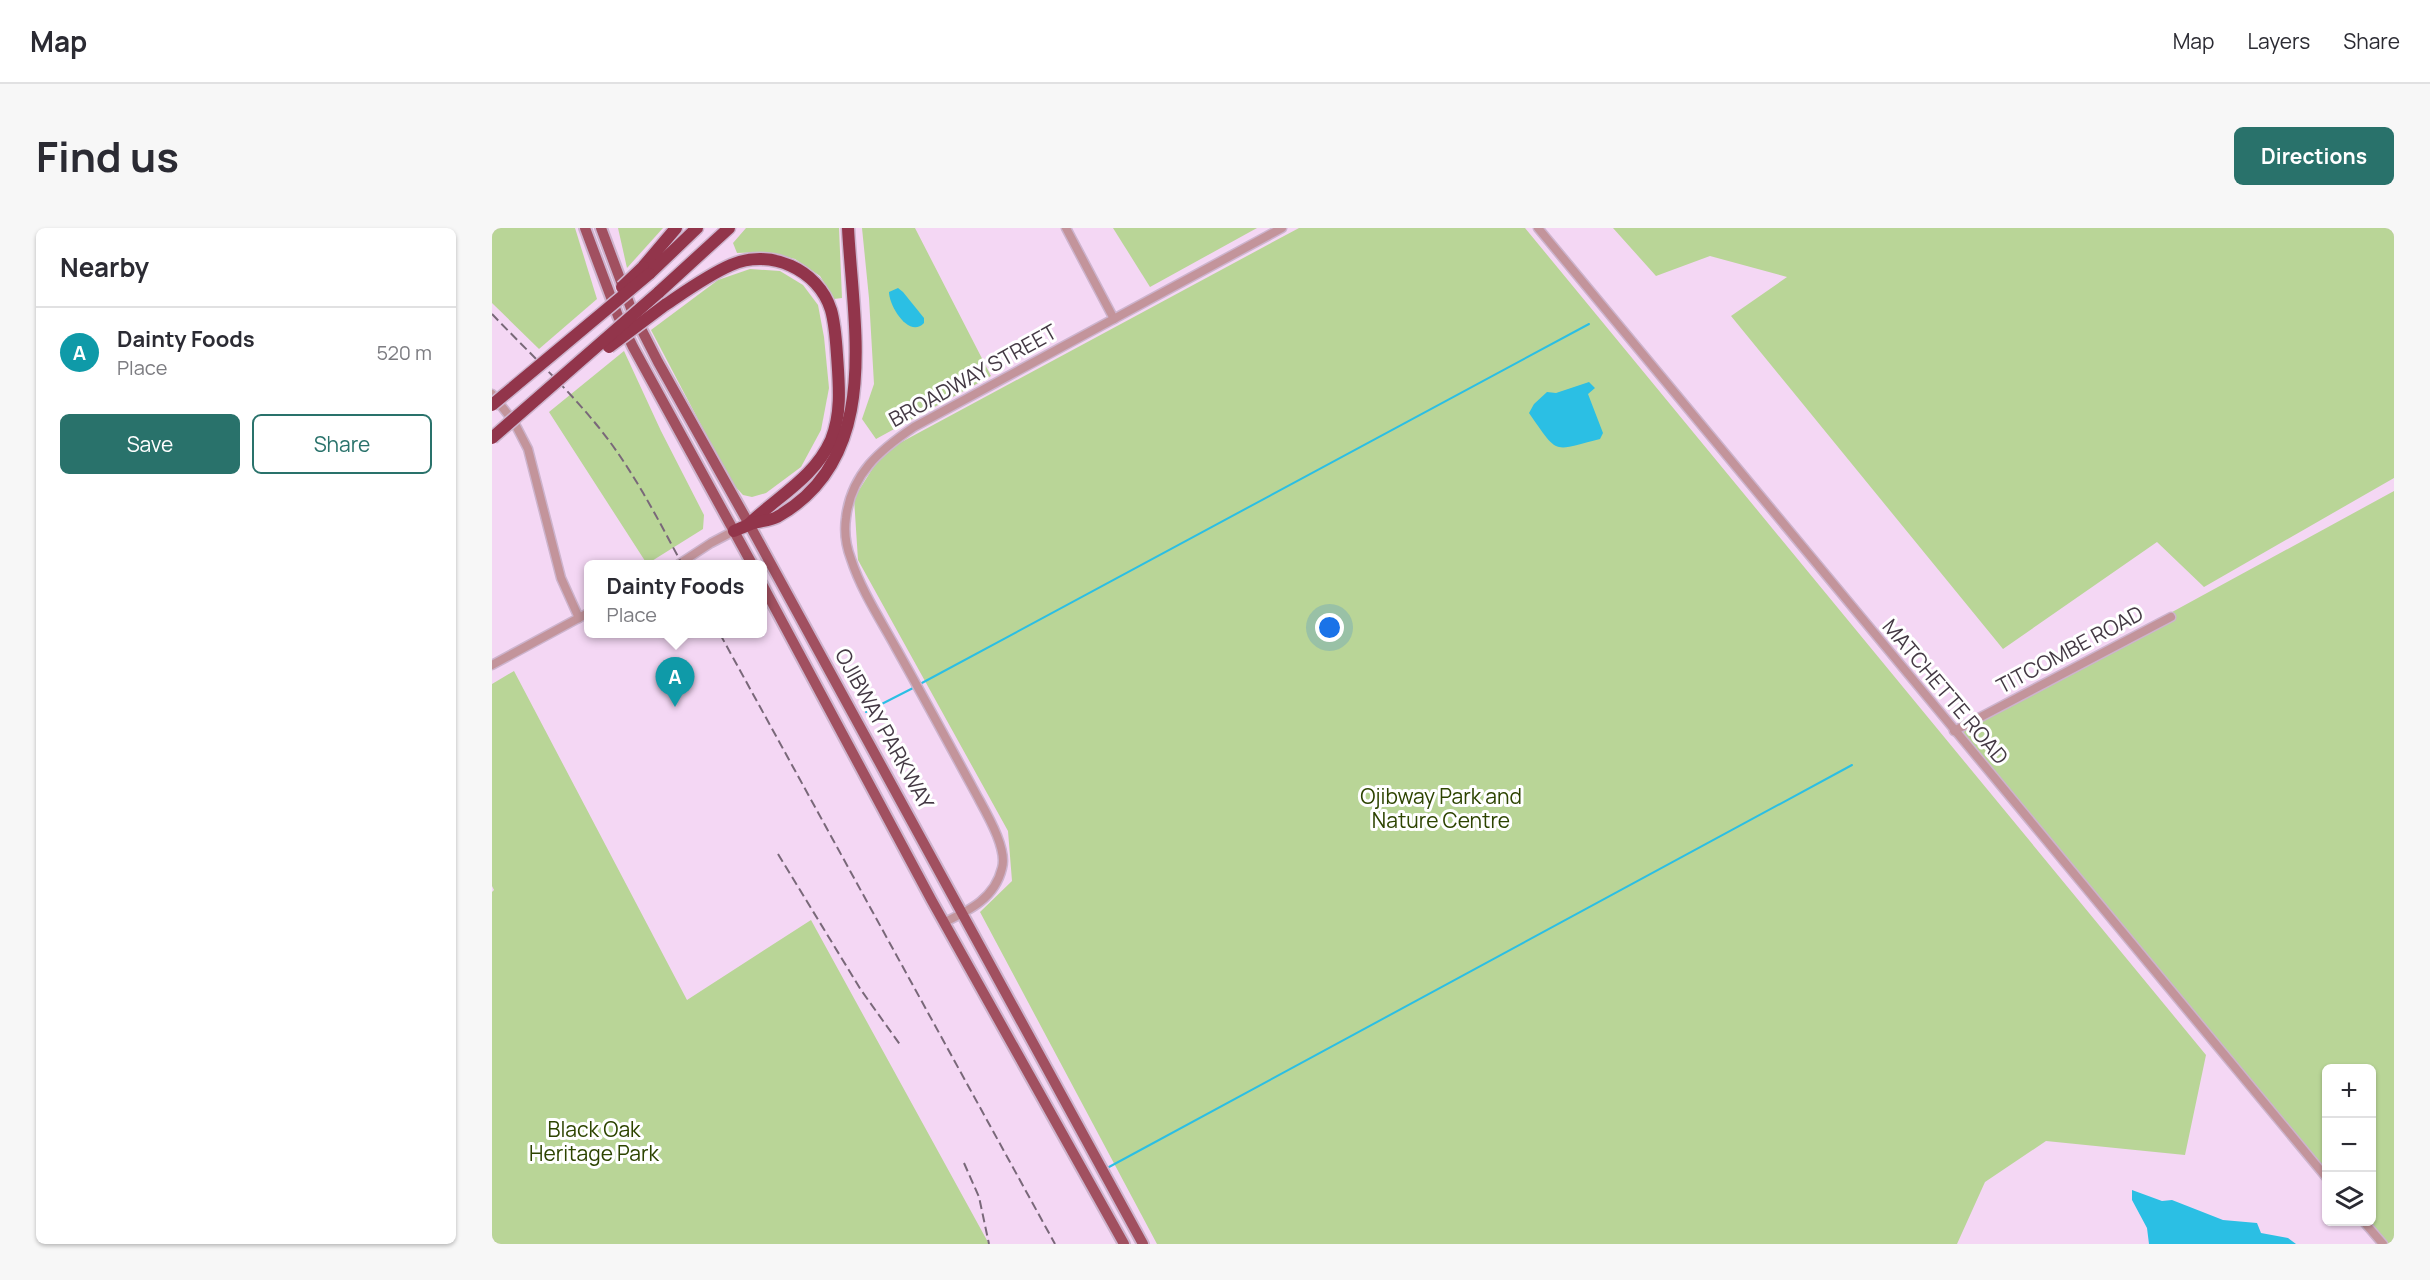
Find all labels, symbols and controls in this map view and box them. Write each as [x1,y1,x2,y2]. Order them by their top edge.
text: Map [30,22,87,60]
text: Map [2173,27,2214,55]
text: Layers [2247,27,2310,55]
text: Share [2343,27,2400,55]
text: Find us [36,127,179,185]
button: Directions [2234,127,2394,185]
text: Nearby [60,249,149,285]
street label: BROADWAY STREET [883,317,1062,433]
text: Dainty Foods [117,324,255,354]
text: A [73,339,86,366]
text: 520 m [376,339,432,366]
text: Place [117,354,167,381]
button: Save [60,414,240,474]
button: Share [252,414,432,474]
popup [584,560,767,638]
text: Dainty Foods [607,571,744,601]
street label: TITCOMBE ROAD [1991,599,2148,700]
text: Place [607,601,657,628]
your location [1315,613,1344,642]
street label: MATCHETTE ROAD [1877,613,2015,770]
street label: OJIBWAY PARKWAY [829,643,941,814]
pin: A [656,658,694,707]
park label: Ojibway Park and Nature Centre [1360,782,1522,834]
map controls [2322,1064,2376,1226]
button: + [2322,1064,2376,1118]
park label: Black Oak Heritage Park [529,1115,660,1167]
button: − [2322,1118,2376,1172]
button: layers [2322,1172,2376,1226]

